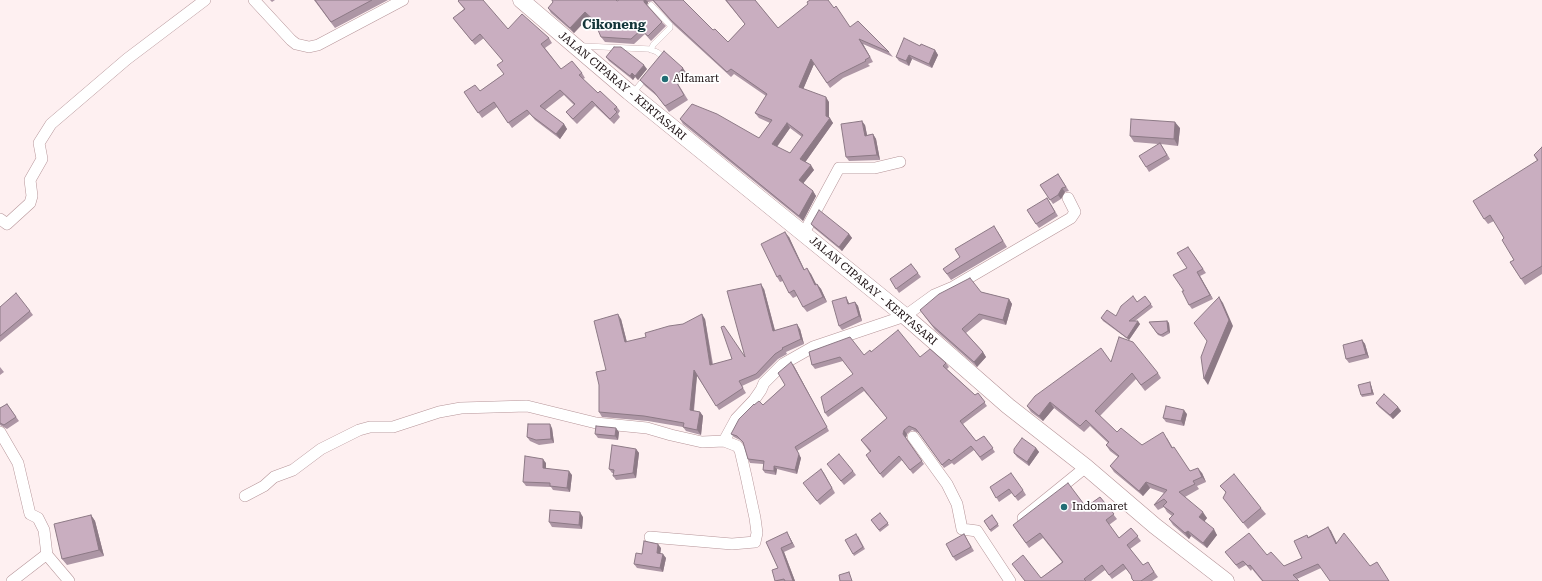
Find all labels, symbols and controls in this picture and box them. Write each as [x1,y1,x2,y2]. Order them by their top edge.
district label: Cikoneng [582,17,646,33]
street label: JALAN CIPARAY - KERTASARI [556,29,688,143]
place label: Alfamart [673,72,719,86]
marker: Alfamart [660,74,670,84]
street label: JALAN CIPARAY - KERTASARI [807,234,939,348]
place label: Indomaret [1072,500,1128,514]
marker: Indomaret [1059,502,1069,512]

